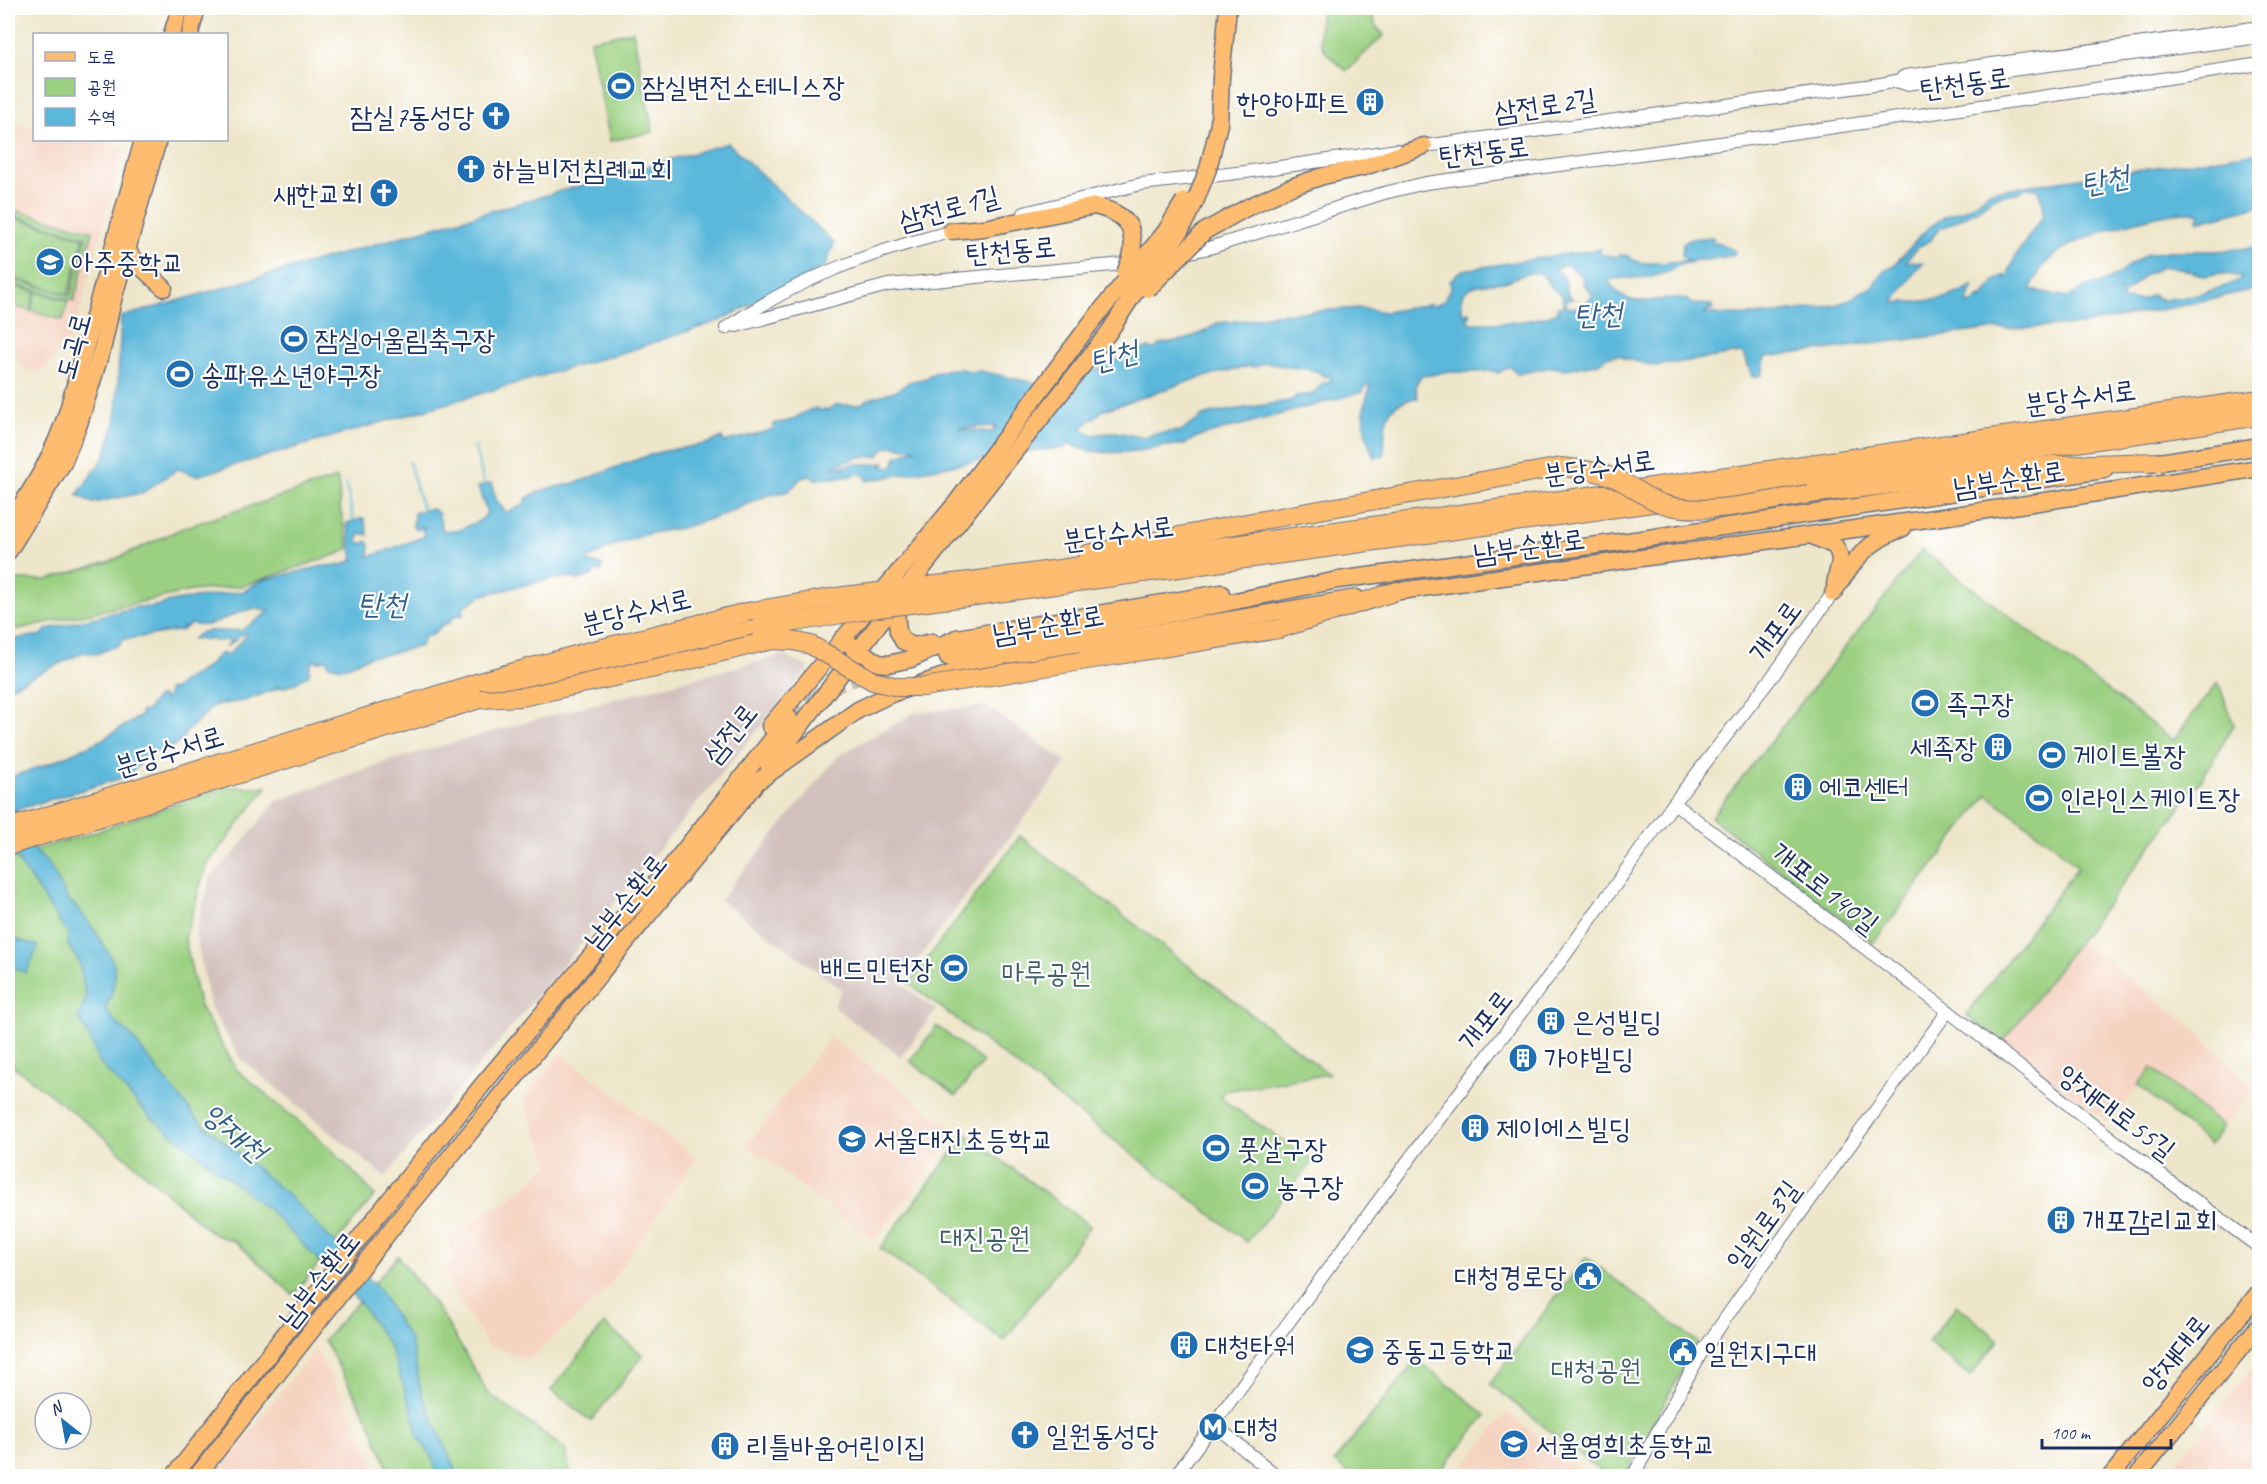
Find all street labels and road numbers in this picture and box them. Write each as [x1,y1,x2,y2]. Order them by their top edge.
street label: 탄천동로 [1918,59,2012,107]
street label: 삼전로2길 [1492,81,1598,129]
street label: 탄천동로 [1437,128,1531,174]
street label: 삼전로1길 [895,178,1003,238]
street label: 탄천동로 [965,229,1057,271]
street label: 도곡로 [47,309,99,383]
street label: 분당수서로 [2022,372,2138,422]
street label: 분당수서로 [1541,442,1657,492]
street label: 남부순환로 [1951,453,2067,505]
street label: 분당수서로 [1060,508,1176,558]
street label: 남부순환로 [1471,521,1587,571]
street label: 분당수서로 [577,580,695,642]
street label: 개포로 [1741,593,1809,669]
street label: 남부순환로 [989,597,1107,651]
street label: 삼전로 [695,696,765,770]
street label: 분당수서로 [110,718,228,784]
street label: 개포로140길 [1764,835,1886,941]
street label: 남부순환로 [576,846,674,956]
street label: 개포로 [1450,983,1520,1057]
street label: 양재대로55길 [2051,1057,2183,1167]
street label: 일원로3길 [1719,1173,1807,1277]
street label: 남부순환로 [271,1224,367,1334]
street label: 양재대로 [2133,1307,2217,1399]

